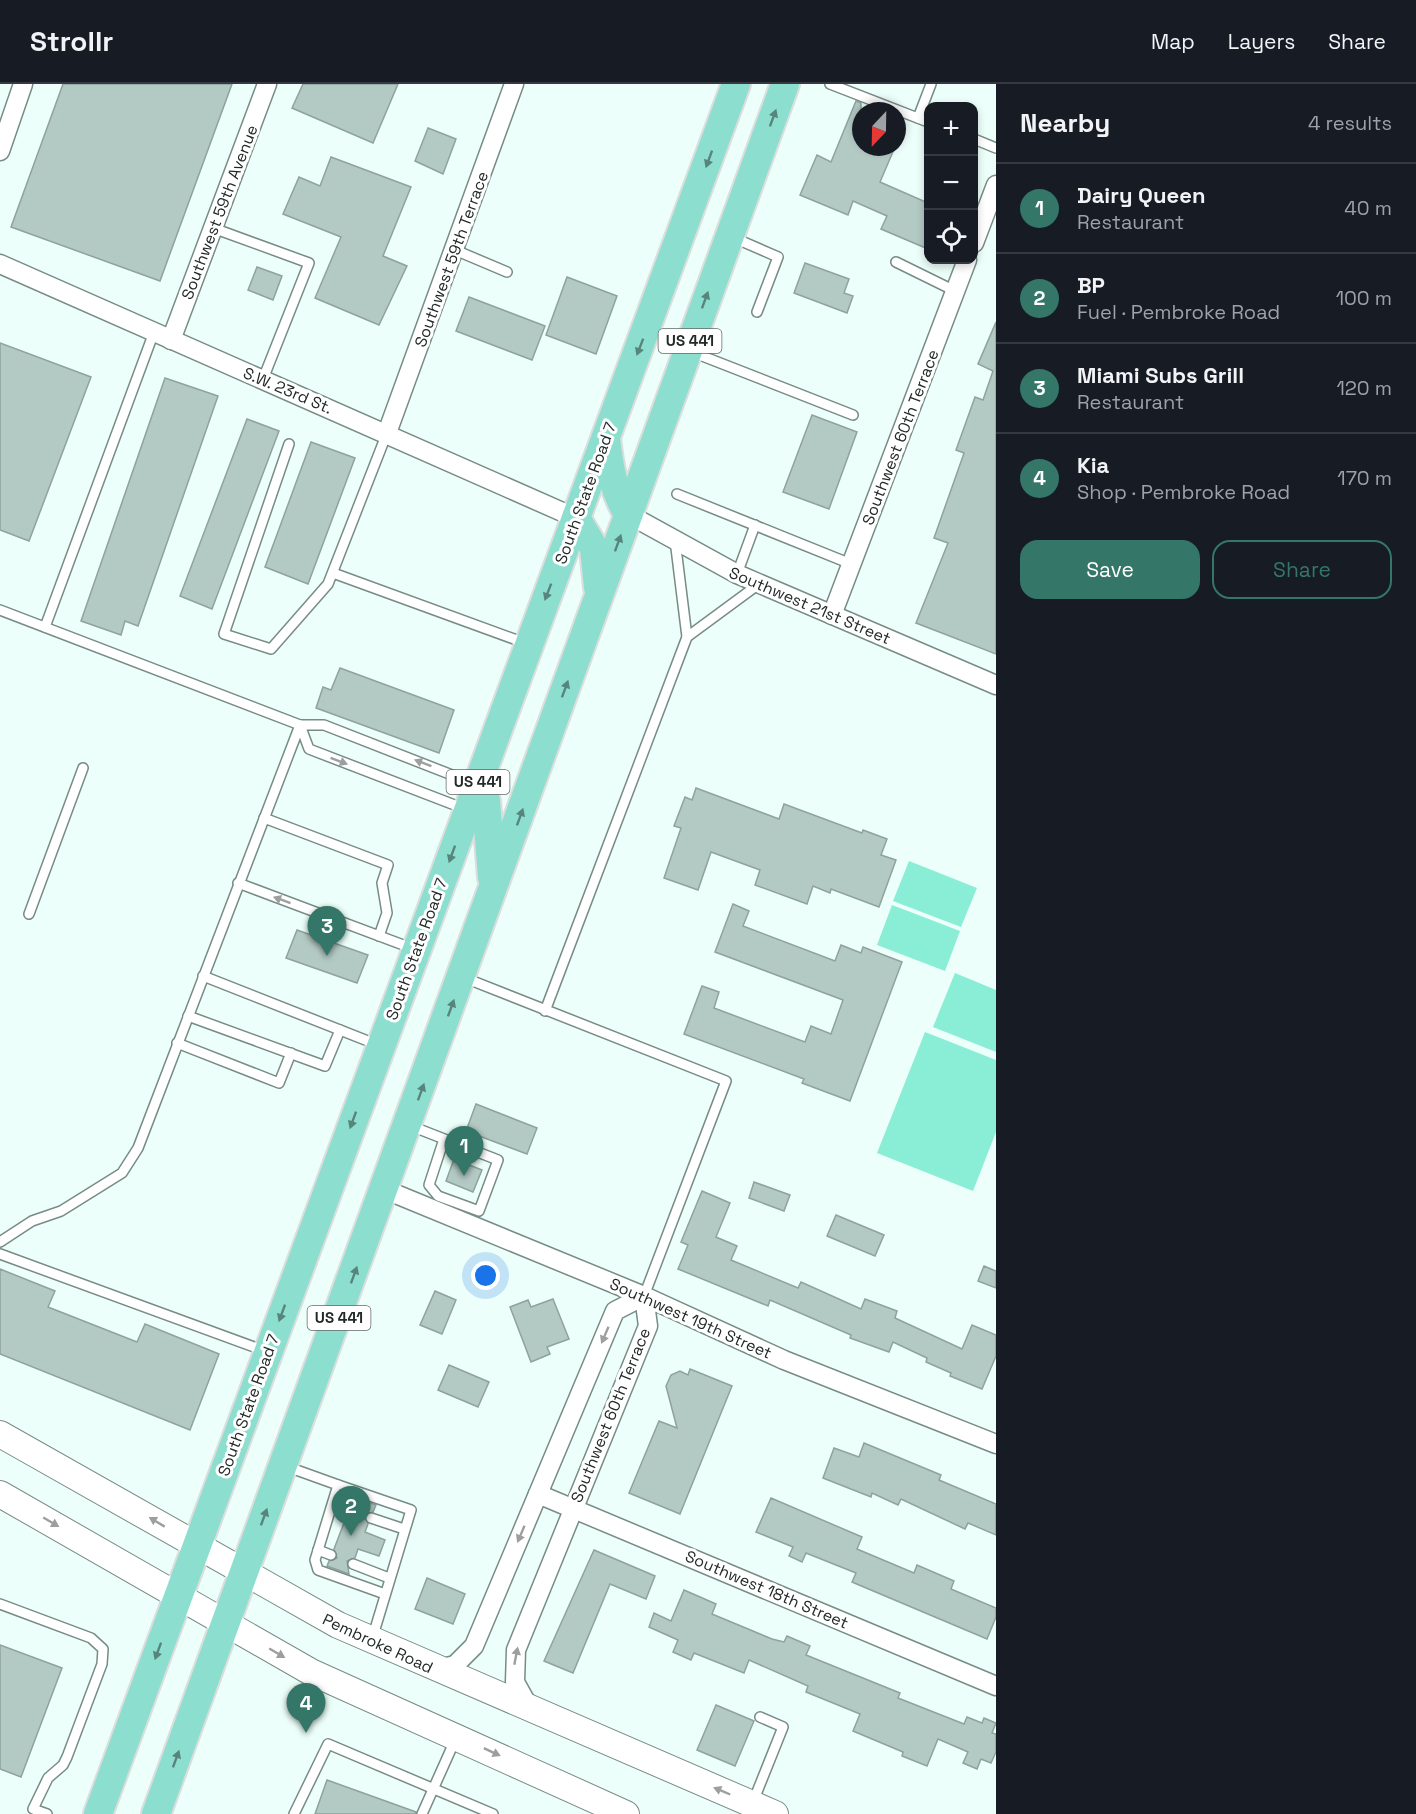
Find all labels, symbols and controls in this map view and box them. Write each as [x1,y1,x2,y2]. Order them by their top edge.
text: Strollr [30,23,113,59]
text: Map [1151,28,1195,55]
text: Layers [1228,28,1295,55]
text: Share [1328,28,1386,55]
north arrow [852,102,906,156]
map controls [924,102,978,264]
button: + [924,102,978,156]
text: Nearby [1020,106,1110,140]
one-way arrow [768,108,778,126]
text: 4 results [1308,110,1392,136]
street label: Southwest 59th Avenue [176,122,262,302]
one-way arrow [704,150,714,168]
button: − [924,156,978,210]
street label: Southwest 59th Terrace [410,168,493,350]
text: Dairy Queen [1077,181,1205,209]
text: 1 [1035,195,1044,221]
text: 40 m [1344,195,1392,221]
text: Restaurant [1077,209,1184,235]
button: locate [924,210,978,264]
text: BP [1077,271,1105,299]
text: 2 [1034,285,1045,311]
text: 100 m [1336,285,1392,311]
one-way arrow [700,291,710,309]
text: Fuel · Pembroke Road [1077,299,1280,325]
road number: US 441 [658,329,722,353]
one-way arrow [634,338,644,356]
street label: Southwest 60th Terrace [857,346,944,528]
text: Miami Subs Grill [1077,361,1244,389]
street label: S.W. 23rd St. [240,362,336,419]
text: 3 [1033,375,1046,401]
text: 120 m [1336,375,1392,401]
text: Restaurant [1077,389,1184,415]
street label: South State Road 7 [550,419,621,567]
text: Kia [1077,451,1109,479]
text: 4 [1033,465,1046,491]
text: 170 m [1337,465,1392,491]
text: Shop · Pembroke Road [1077,479,1290,505]
one-way arrow [613,534,623,552]
button: Save [1020,540,1200,599]
button: Share [1212,540,1392,599]
street label: Southwest 21st Street [726,562,894,649]
one-way arrow [542,583,552,601]
one-way arrow [561,680,571,698]
one-way arrow [331,756,349,766]
one-way arrow [414,758,432,768]
road number: US 441 [446,770,510,794]
one-way arrow [515,807,525,825]
one-way arrow [446,845,456,863]
street label: South State Road 7 [381,875,452,1023]
one-way arrow [273,895,291,905]
pin: 3 [308,906,346,956]
one-way arrow [447,999,457,1017]
one-way arrow [417,1083,426,1101]
one-way arrow [347,1111,357,1129]
pin: 1 [444,1126,484,1176]
your location [471,1261,500,1290]
one-way arrow [350,1266,360,1284]
street label: Southwest 19th Street [607,1273,775,1364]
one-way arrow [277,1304,287,1322]
road number: US 441 [308,1306,370,1330]
street label: Southwest 60th Terrace [566,1325,655,1506]
one-way arrow [600,1326,609,1344]
street label: South State Road 7 [213,1331,284,1479]
pin: 2 [332,1486,370,1536]
one-way arrow [260,1508,270,1526]
one-way arrow [149,1516,165,1527]
one-way arrow [43,1517,59,1528]
one-way arrow [516,1525,525,1543]
street label: Southwest 18th Street [682,1546,852,1633]
street label: Pembroke Road [319,1609,436,1678]
one-way arrow [153,1642,163,1660]
one-way arrow [512,1646,521,1665]
one-way arrow [268,1648,285,1658]
pin: 4 [286,1684,326,1733]
one-way arrow [483,1748,500,1757]
one-way arrow [172,1750,182,1768]
one-way arrow [712,1786,730,1796]

